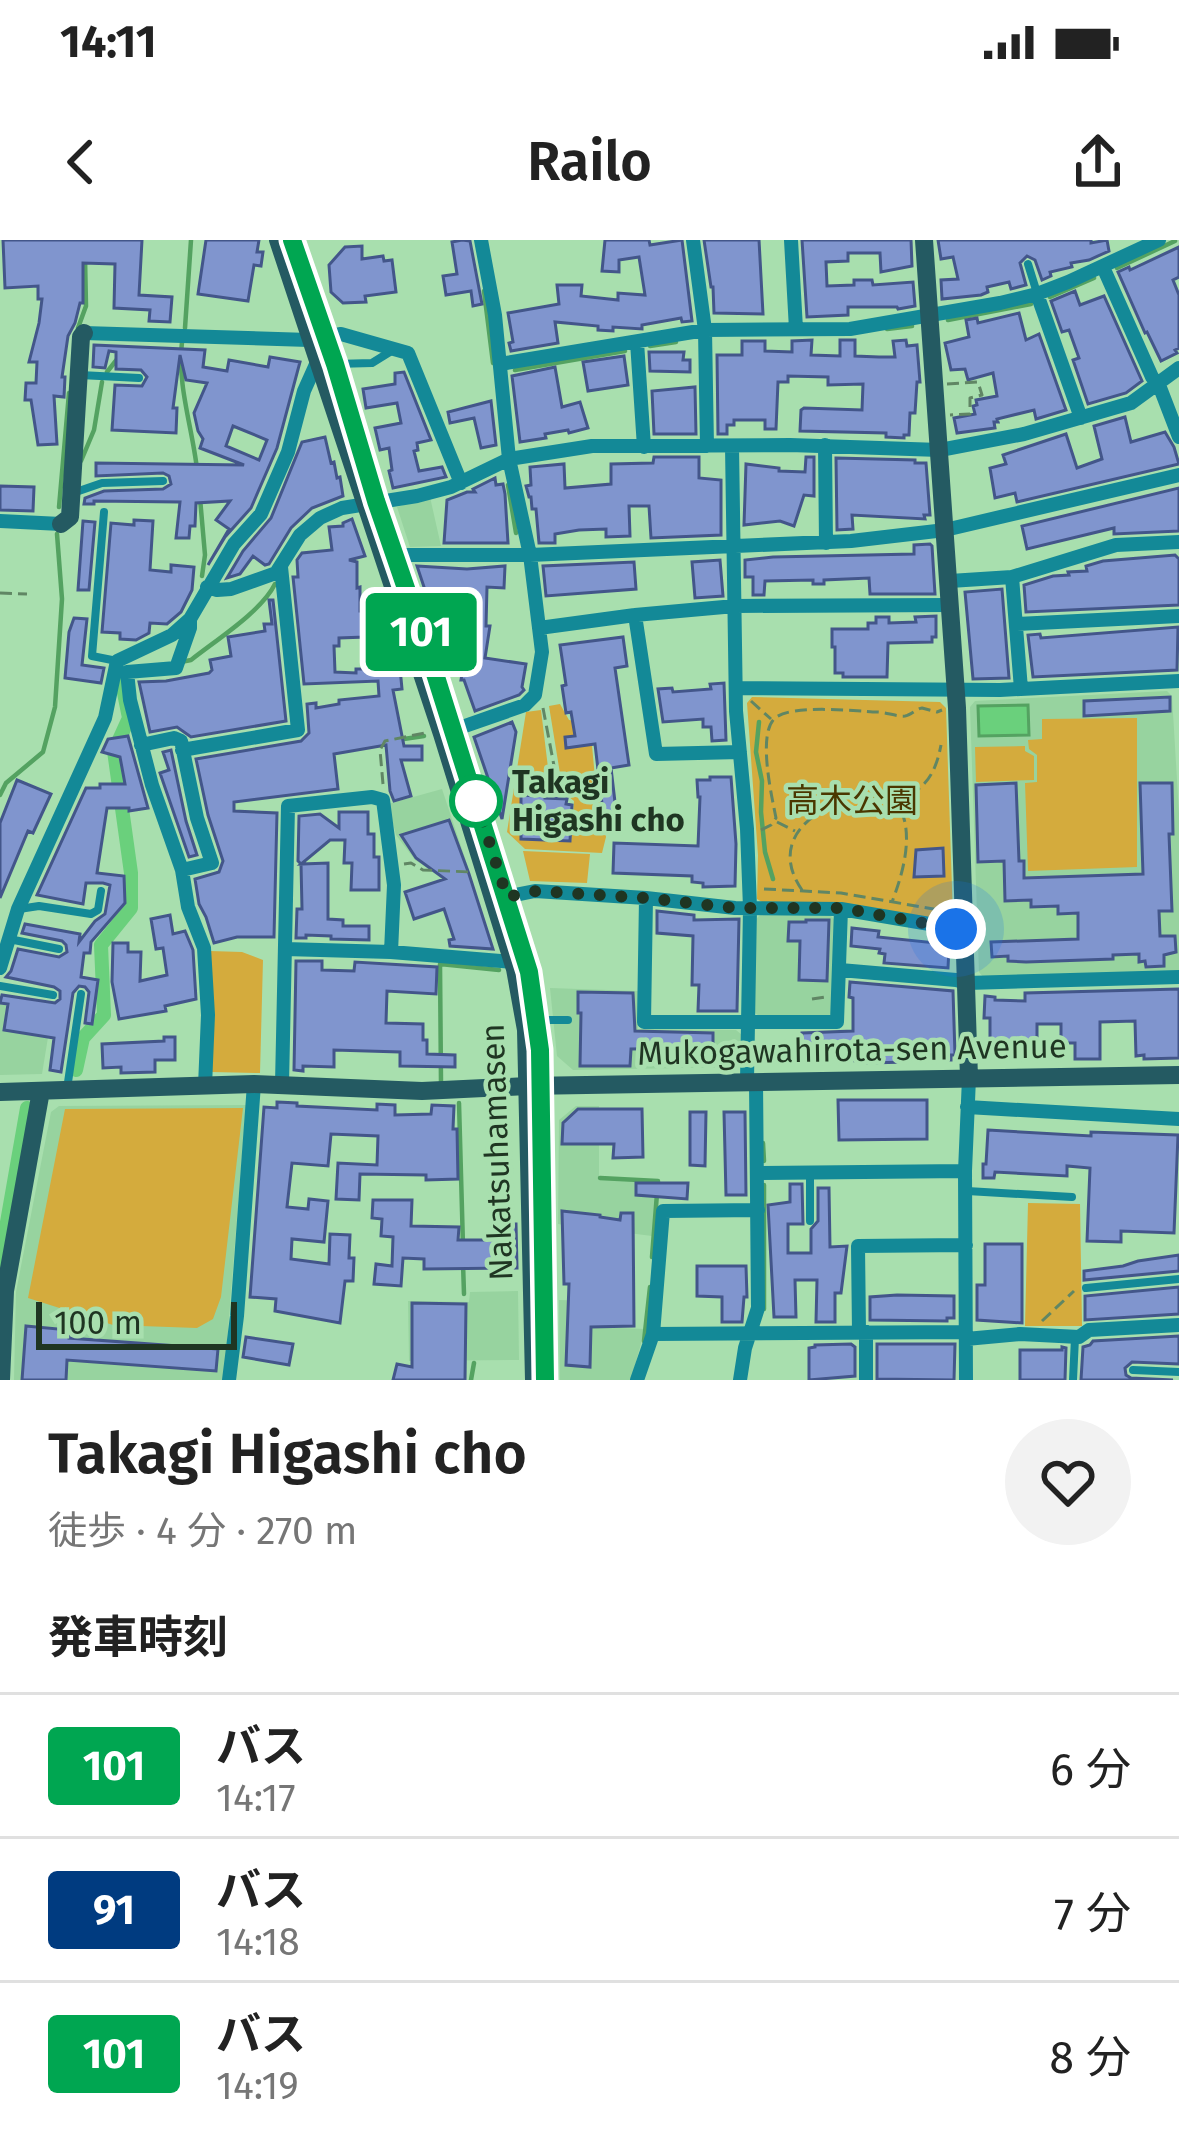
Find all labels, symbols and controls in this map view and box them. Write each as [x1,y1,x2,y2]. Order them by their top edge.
text: 14:11 [60,15,157,69]
icon: back [48,129,114,195]
icon: share [1065,129,1131,195]
text: Railo [527,130,652,194]
line badge: 101 [352,593,490,671]
text: 101 [390,607,452,657]
place label: Takagi Higashi cho [512,762,685,840]
marker: Takagi Higashi cho [451,776,501,826]
park label: 高木公園 [786,781,918,821]
your location [926,899,986,959]
street label: Nakatsuhamasen [473,1023,521,1281]
street label: Mukogawahirota-sen Avenue [637,1026,1067,1074]
scale bar [36,1296,237,1349]
text: 100 m [54,1303,142,1343]
button: heart [1005,1419,1131,1545]
text: Takagi Higashi cho [48,1420,527,1488]
text: 徒歩 · 4 分 · 270 m [48,1508,357,1554]
text: 発車時刻 [48,1611,228,1665]
text: バス [216,1720,306,1774]
text: 101 [83,1741,145,1791]
text: 6 分 [1050,1743,1131,1797]
text: 14:17 [216,1775,296,1821]
text: バス [216,1864,306,1918]
text: 91 [93,1885,135,1935]
text: 7 分 [1054,1887,1131,1941]
text: 14:18 [216,1919,300,1965]
text: バス [216,2008,306,2062]
text: 101 [83,2029,145,2079]
text: 8 分 [1049,2031,1131,2085]
text: 14:19 [216,2063,299,2109]

